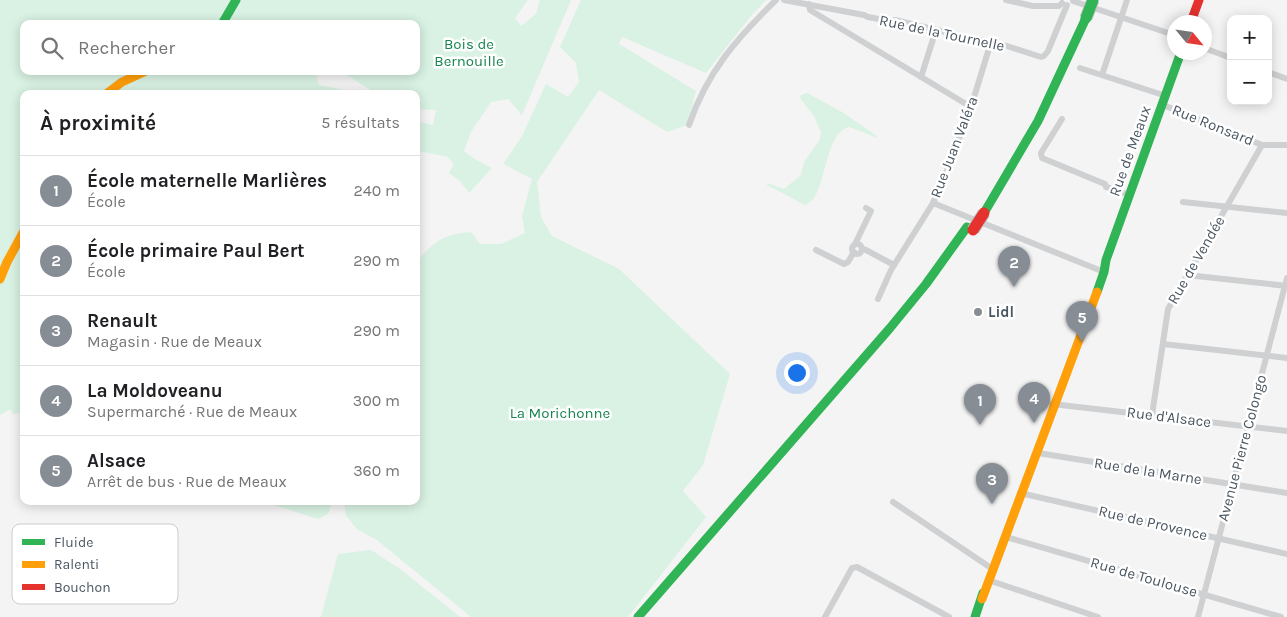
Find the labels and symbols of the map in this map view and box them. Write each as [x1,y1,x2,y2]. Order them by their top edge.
street label: Rue de la Tournelle [878,11,1006,55]
north arrow [1167,15,1212,60]
park label: Bois de Bernouille [434,35,504,70]
street label: Rue Juan Valéra [926,94,982,200]
street label: Rue Ronsard [1170,100,1256,150]
street label: Rue de Meaux [1105,103,1155,199]
street label: Rue de Vendée [1164,213,1228,307]
pin: 2 [998,246,1030,287]
pin: 5 [1066,301,1098,342]
place label: Lidl [988,303,1014,321]
marker: Lidl [972,306,984,318]
your location [784,360,810,386]
street label: Avenue Pierre Colongo [1214,373,1270,523]
pin: 4 [1018,382,1050,423]
pin: 1 [964,384,996,425]
street label: Rue d'Alsace [1126,403,1212,431]
park label: La Morichonne [510,404,610,422]
street label: Rue de la Marne [1093,454,1203,488]
pin: 3 [976,463,1008,504]
street label: Rue de Provence [1097,502,1209,544]
legend [12,524,178,604]
text: Fluide [54,534,93,551]
street label: Rue de Toulouse [1088,553,1200,601]
text: Ralenti [54,556,99,573]
text: Bouchon [54,579,111,596]

